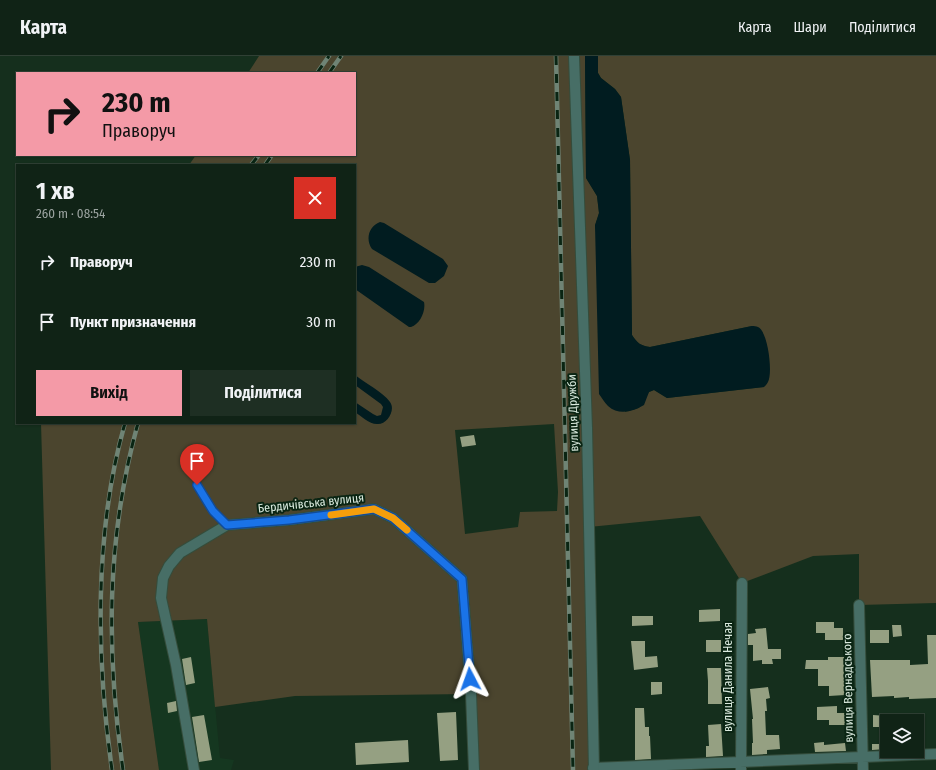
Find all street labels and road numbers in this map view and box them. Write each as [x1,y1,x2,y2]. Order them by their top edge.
street label: вулиця Дружби [565,374,581,452]
street label: Бердичівська вулиця [257,490,365,516]
street label: вулиця Данила Нечая [721,622,735,732]
street label: вулиця Вернадського [840,633,856,743]

